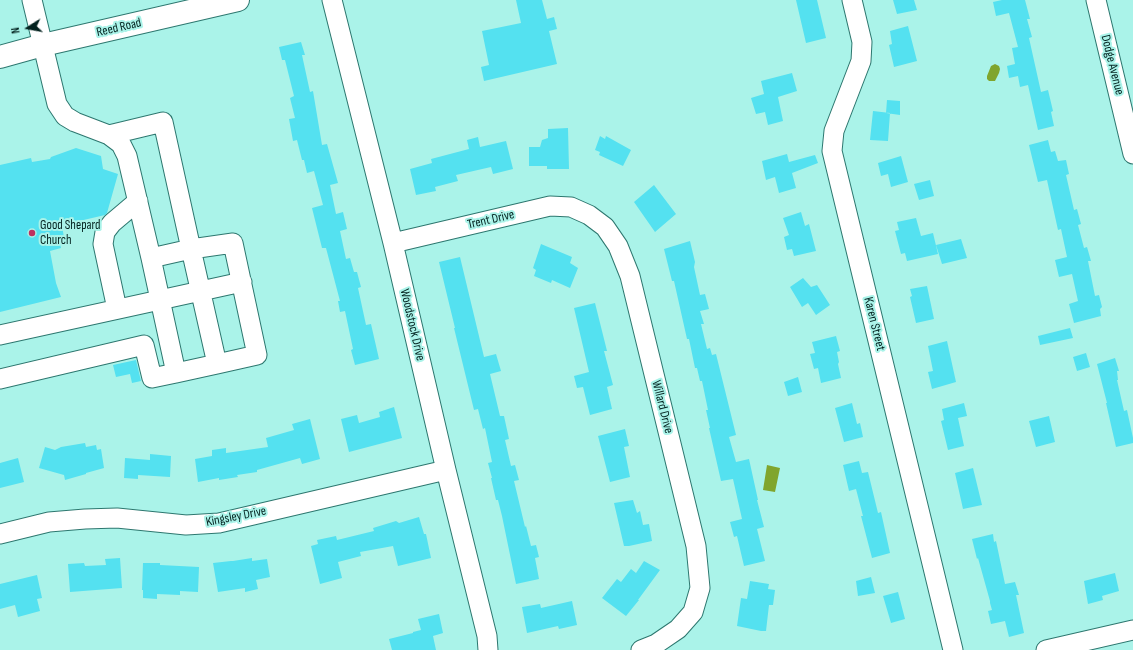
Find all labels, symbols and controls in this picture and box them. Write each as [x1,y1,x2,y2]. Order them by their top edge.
north arrow [8,8,48,48]
street label: Reed Road [95,15,143,41]
text: N [9,26,23,35]
street label: Dodge Avenue [1097,33,1127,97]
street label: Trent Drive [466,207,516,233]
place label: Good Shepard Church [40,218,100,249]
marker: Good Shepard Church [27,228,37,238]
street label: Woodstock Drive [396,288,428,362]
street label: Karen Street [860,296,888,352]
street label: Willard Drive [648,379,676,435]
street label: Kingsley Drive [205,504,267,530]

